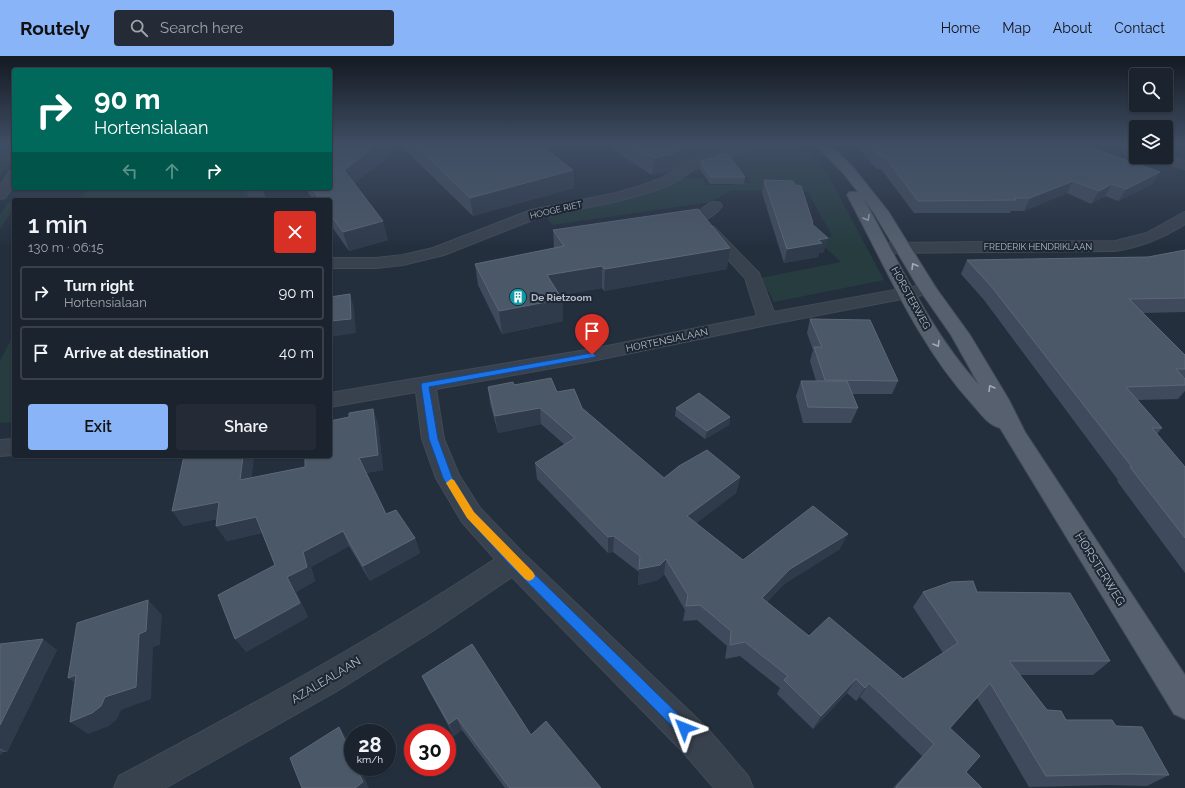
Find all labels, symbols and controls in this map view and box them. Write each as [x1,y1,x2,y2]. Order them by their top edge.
search box [114,10,394,46]
text: Routely [20,17,90,39]
icon: search [128,17,150,39]
text: Search here [160,19,243,37]
text: Home [941,20,980,36]
text: Map [1002,20,1031,36]
text: About [1053,20,1092,36]
text: Contact [1114,20,1165,36]
map controls [1129,68,1173,164]
button: search [1129,68,1173,112]
text: 90 m [94,83,160,116]
icon: right [28,84,80,136]
text: Hortensialaan [94,117,209,138]
button: layers [1129,120,1173,164]
icon: left [119,160,141,182]
icon: ahead [161,160,183,182]
icon: right [203,160,225,182]
street label: HOOGE RIET [529,199,584,221]
text: 1 min [28,210,88,239]
button: close [274,211,316,253]
one-way arrow [863,214,870,221]
text: 130 m · 06:15 [28,240,104,255]
street label: FREDERIK HENDRIKLAAN [984,242,1092,252]
one-way arrow [912,263,919,270]
street label: HORSTERWEG [889,265,933,331]
text: Turn right [64,277,134,295]
icon: right [30,282,52,304]
text: 90 m [278,284,314,302]
building icon: De Rietzoom [508,287,528,307]
place label: De Rietzoom [531,292,592,303]
text: Hortensialaan [64,295,147,310]
pin [575,314,609,355]
icon: arrive [581,320,603,342]
street label: HORTENSIALAAN [625,326,709,354]
one-way arrow [933,340,940,347]
icon: arrive [30,342,52,364]
text: Arrive at destination [64,344,209,362]
text: 40 m [279,344,314,362]
one-way arrow [988,385,995,392]
button: Exit [28,404,168,450]
button: Share [176,404,316,450]
street label: HORSTERWEG [1072,530,1128,608]
street label: AZALEALAAN [289,654,363,706]
position arrow [663,707,705,749]
speed limit sign: 30 [404,724,456,776]
text: 28 [358,733,382,757]
text: km/h [357,754,383,765]

